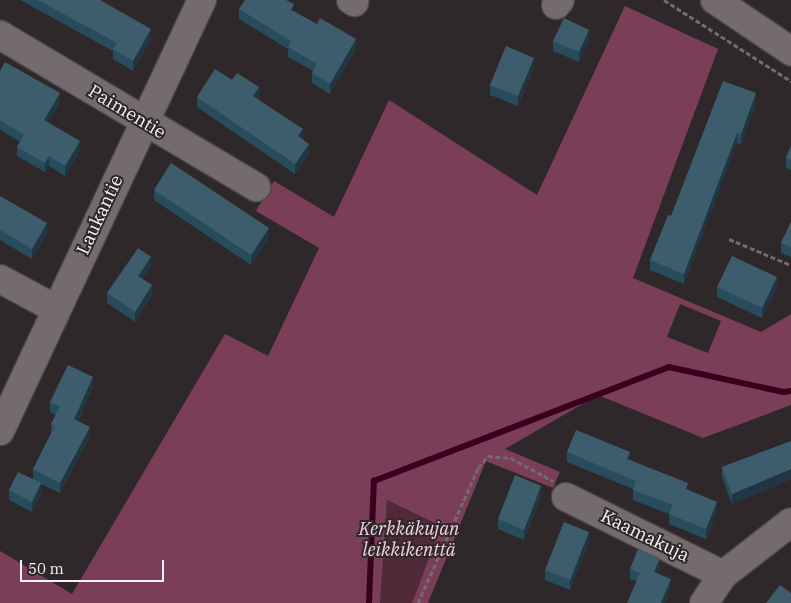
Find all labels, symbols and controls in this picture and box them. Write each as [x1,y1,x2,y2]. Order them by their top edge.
street label: Paimentie [84,80,170,144]
street label: Laukantie [72,172,128,258]
street label: Kaamakuja [597,505,693,567]
park label: Kerkkäkujan leikkikenttä [359,519,459,562]
scale bar [22,550,166,582]
text: 50 m [28,559,64,578]

